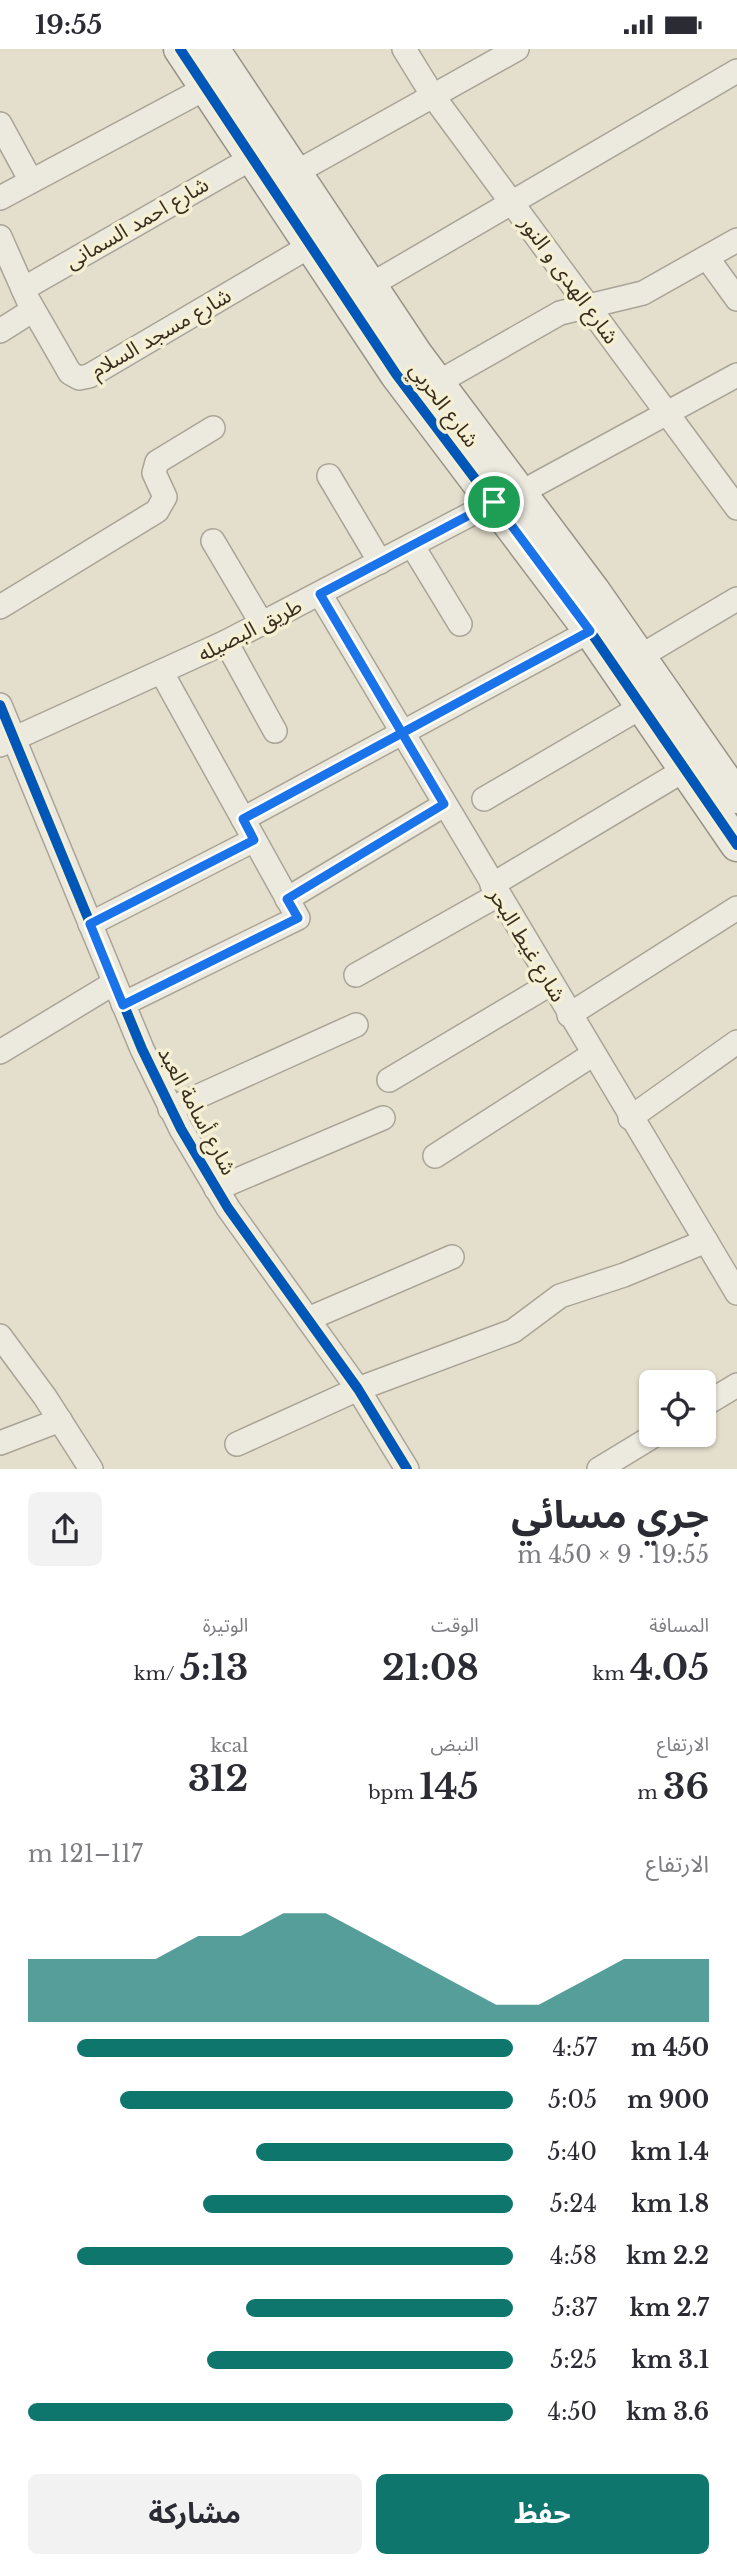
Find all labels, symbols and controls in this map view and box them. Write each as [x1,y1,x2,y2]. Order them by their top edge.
text: 19:55 [35,9,102,41]
street label: شارع احمد السمانى [61,171,214,276]
street label: شارع الهدى و النور [512,210,624,350]
street label: شارع مسجد السلام [86,282,237,386]
street label: شارع الحربي [401,357,484,454]
pin [464,472,524,532]
icon: arrive [475,483,513,521]
street label: طريق البصيله [194,593,306,667]
street label: شارع غيط البحر [481,883,571,1008]
street label: شارع أسامة العبد [151,1042,242,1181]
map controls [639,1370,716,1447]
button: locate [639,1370,716,1447]
text: جري مسائي [511,1491,709,1538]
button: share [28,1492,102,1566]
text: 19:55 · 9 × 450 m [517,1541,709,1569]
text: الوتيرة [203,1614,248,1637]
text: الوقت [431,1614,479,1637]
text: المسافة [649,1614,709,1637]
text: 5:13 [180,1646,248,1689]
text: 21:08 [382,1646,479,1689]
text: 4.05 [630,1646,709,1689]
text: /km [134,1662,180,1685]
text: km [593,1662,630,1685]
text: النبض [430,1733,479,1756]
text: الارتفاع [657,1733,709,1756]
text: kcal [210,1734,248,1757]
text: 312 [188,1757,248,1800]
text: 145 [419,1765,479,1808]
text: 36 [663,1765,709,1808]
text: bpm [368,1781,419,1804]
text: m [637,1781,663,1804]
text: 117–121 m [28,1840,143,1868]
text: الارتفاع [646,1850,709,1878]
text: 4:57 [552,2034,597,2062]
text: 450 m [631,2034,709,2062]
text: 5:05 [548,2086,597,2114]
text: 900 m [627,2086,709,2114]
text: 5:40 [548,2138,597,2166]
text: 1.4 km [631,2138,709,2166]
text: 5:24 [550,2190,597,2218]
text: 1.8 km [632,2190,709,2218]
text: 4:58 [550,2242,597,2270]
text: 2.2 km [626,2242,709,2270]
text: 5:37 [552,2294,597,2322]
text: 2.7 km [630,2294,709,2322]
text: 5:25 [550,2346,597,2374]
text: 3.1 km [631,2346,709,2374]
text: 4:50 [548,2398,597,2426]
text: 3.6 km [626,2398,709,2426]
button: مشاركة [28,2474,362,2554]
button: حفظ [376,2474,709,2554]

